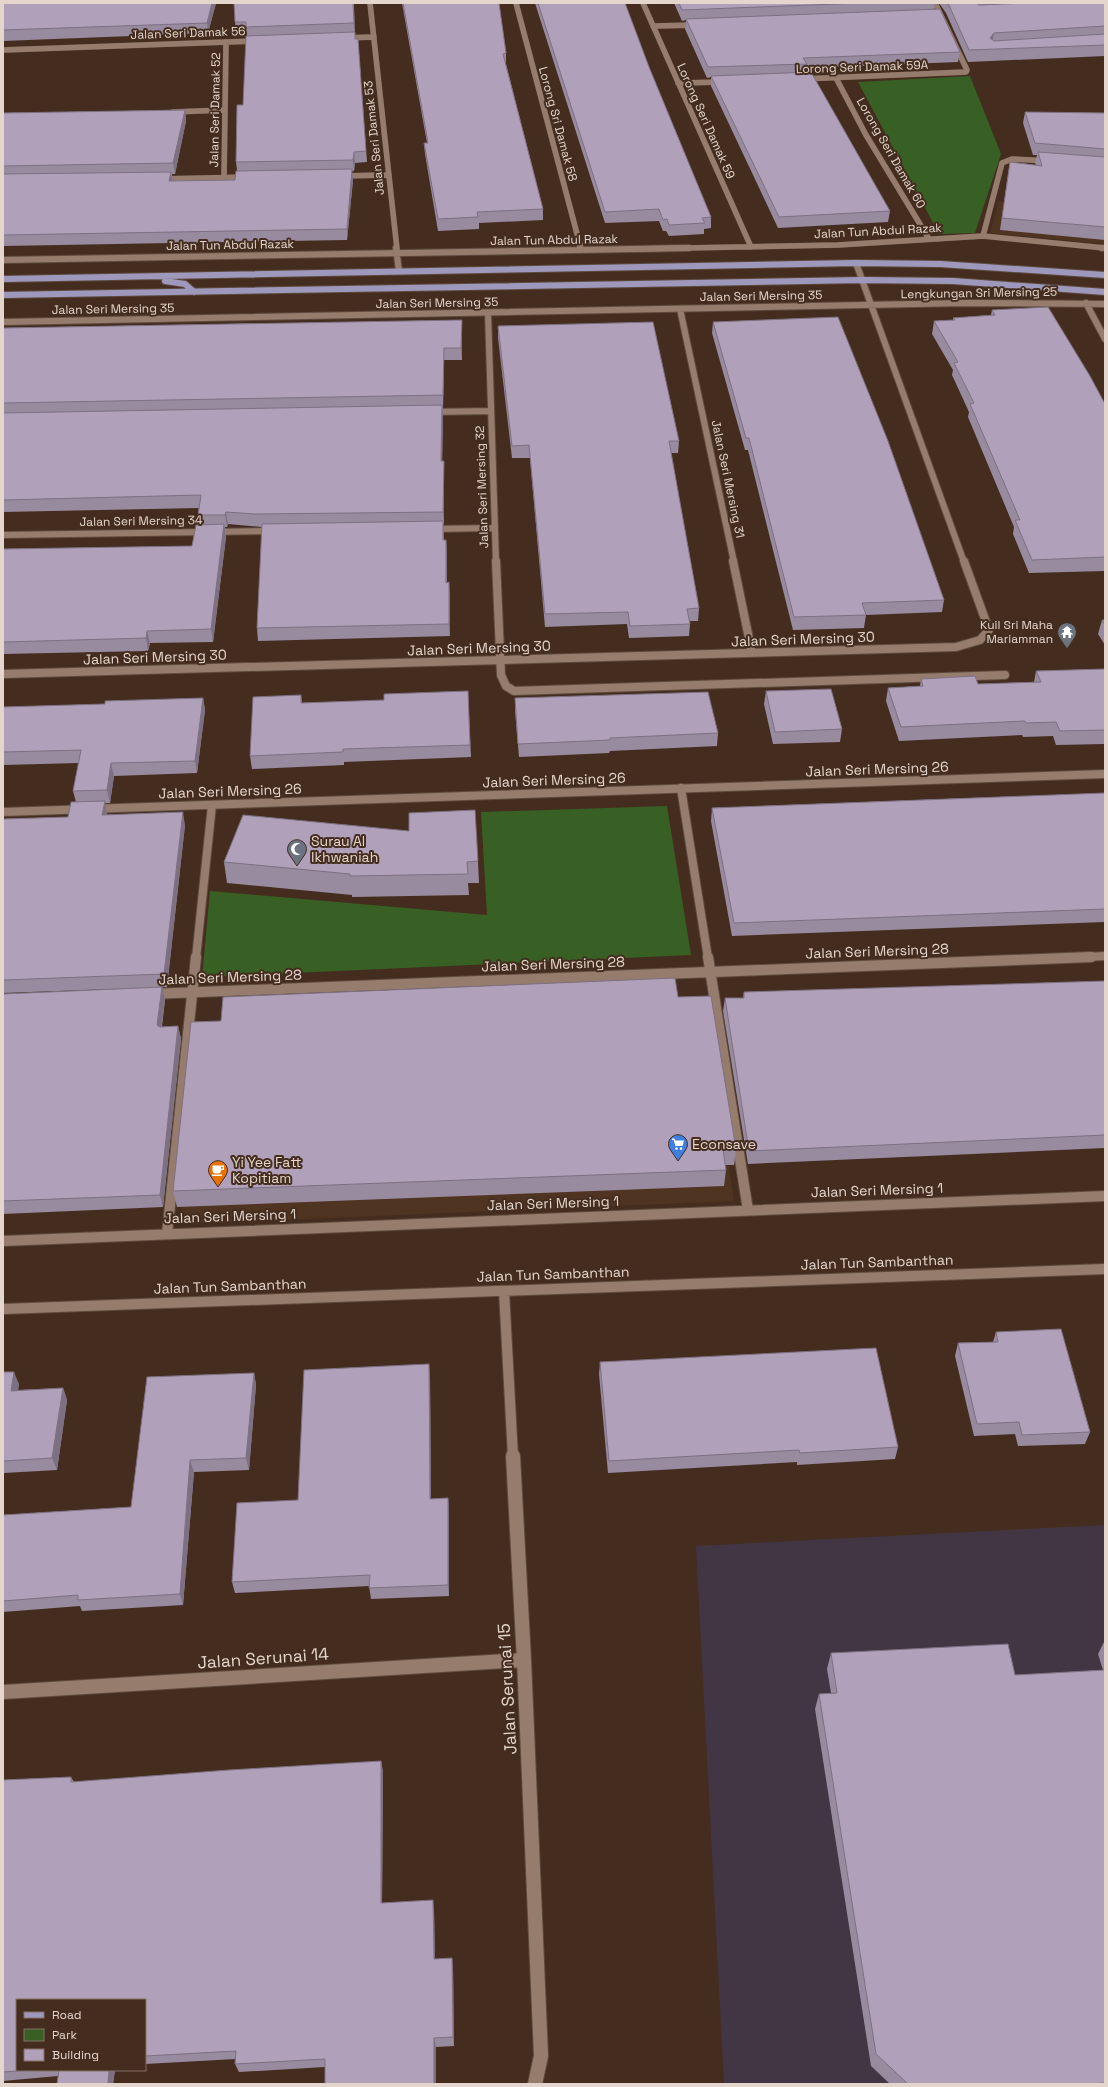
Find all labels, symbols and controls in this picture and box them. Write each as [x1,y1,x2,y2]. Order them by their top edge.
street label: Jalan Seri Damak 56 [130,23,246,43]
street label: Jalan Seri Damak 52 [206,52,224,168]
street label: Lorong Seri Damak 59A [796,57,929,77]
street label: Lorong Seri Damak 59 [673,61,739,181]
street label: Lorong Sri Damak 58 [535,65,581,183]
street label: Jalan Seri Damak 53 [360,80,388,196]
street label: Lorong Seri Damak 60 [853,95,929,211]
street label: Jalan Tun Abdul Razak [814,220,943,242]
street label: Jalan Tun Abdul Razak [490,231,619,249]
street label: Jalan Tun Abdul Razak [166,236,295,254]
street label: Lengkungan Sri Mersing 25 [901,284,1057,302]
street label: Jalan Seri Mersing 35 [699,287,823,305]
street label: Jalan Seri Mersing 35 [375,294,499,312]
street label: Jalan Seri Mersing 35 [51,300,175,318]
street label: Jalan Seri Mersing 31 [708,418,748,540]
street label: Jalan Seri Mersing 32 [472,425,492,549]
street label: Jalan Seri Mersing 34 [79,512,203,530]
place label: Kuil Sri Maha Mariamman [980,617,1053,647]
temple icon: Kuil Sri Maha Mariamman [1056,621,1078,649]
street label: Jalan Seri Mersing 30 [731,627,875,651]
street label: Jalan Seri Mersing 30 [407,636,551,660]
street label: Jalan Seri Mersing 30 [83,645,227,669]
street label: Jalan Seri Mersing 26 [805,758,949,780]
street label: Jalan Seri Mersing 26 [482,769,626,791]
street label: Jalan Seri Mersing 26 [158,780,302,802]
place label: Surau Al Ikhwaniah [311,832,378,866]
mosque icon: Surau Al Ikhwaniah [286,838,308,866]
street label: Jalan Seri Mersing 28 [805,939,949,962]
street label: Jalan Seri Mersing 28 [481,952,625,975]
street label: Jalan Seri Mersing 28 [158,965,302,988]
supermarket icon: Econsave [667,1133,689,1161]
place label: Econsave [692,1135,756,1153]
place label: Yi Yee Fatt Kopitiam [232,1153,301,1187]
cafe icon: Yi Yee Fatt Kopitiam [207,1159,229,1187]
street label: Jalan Seri Mersing 1 [811,1179,943,1201]
street label: Jalan Seri Mersing 1 [487,1192,619,1214]
street label: Jalan Seri Mersing 1 [164,1205,296,1227]
street label: Jalan Tun Sambanthan [800,1250,954,1274]
street label: Jalan Tun Sambanthan [476,1262,630,1286]
street label: Jalan Tun Sambanthan [153,1274,307,1298]
street label: Jalan Serunai 15 [493,1623,521,1755]
street label: Jalan Serunai 14 [196,1642,330,1674]
legend [16,1999,146,2071]
text: Road [52,2007,81,2023]
text: Park [52,2027,77,2043]
text: Building [52,2047,99,2063]

